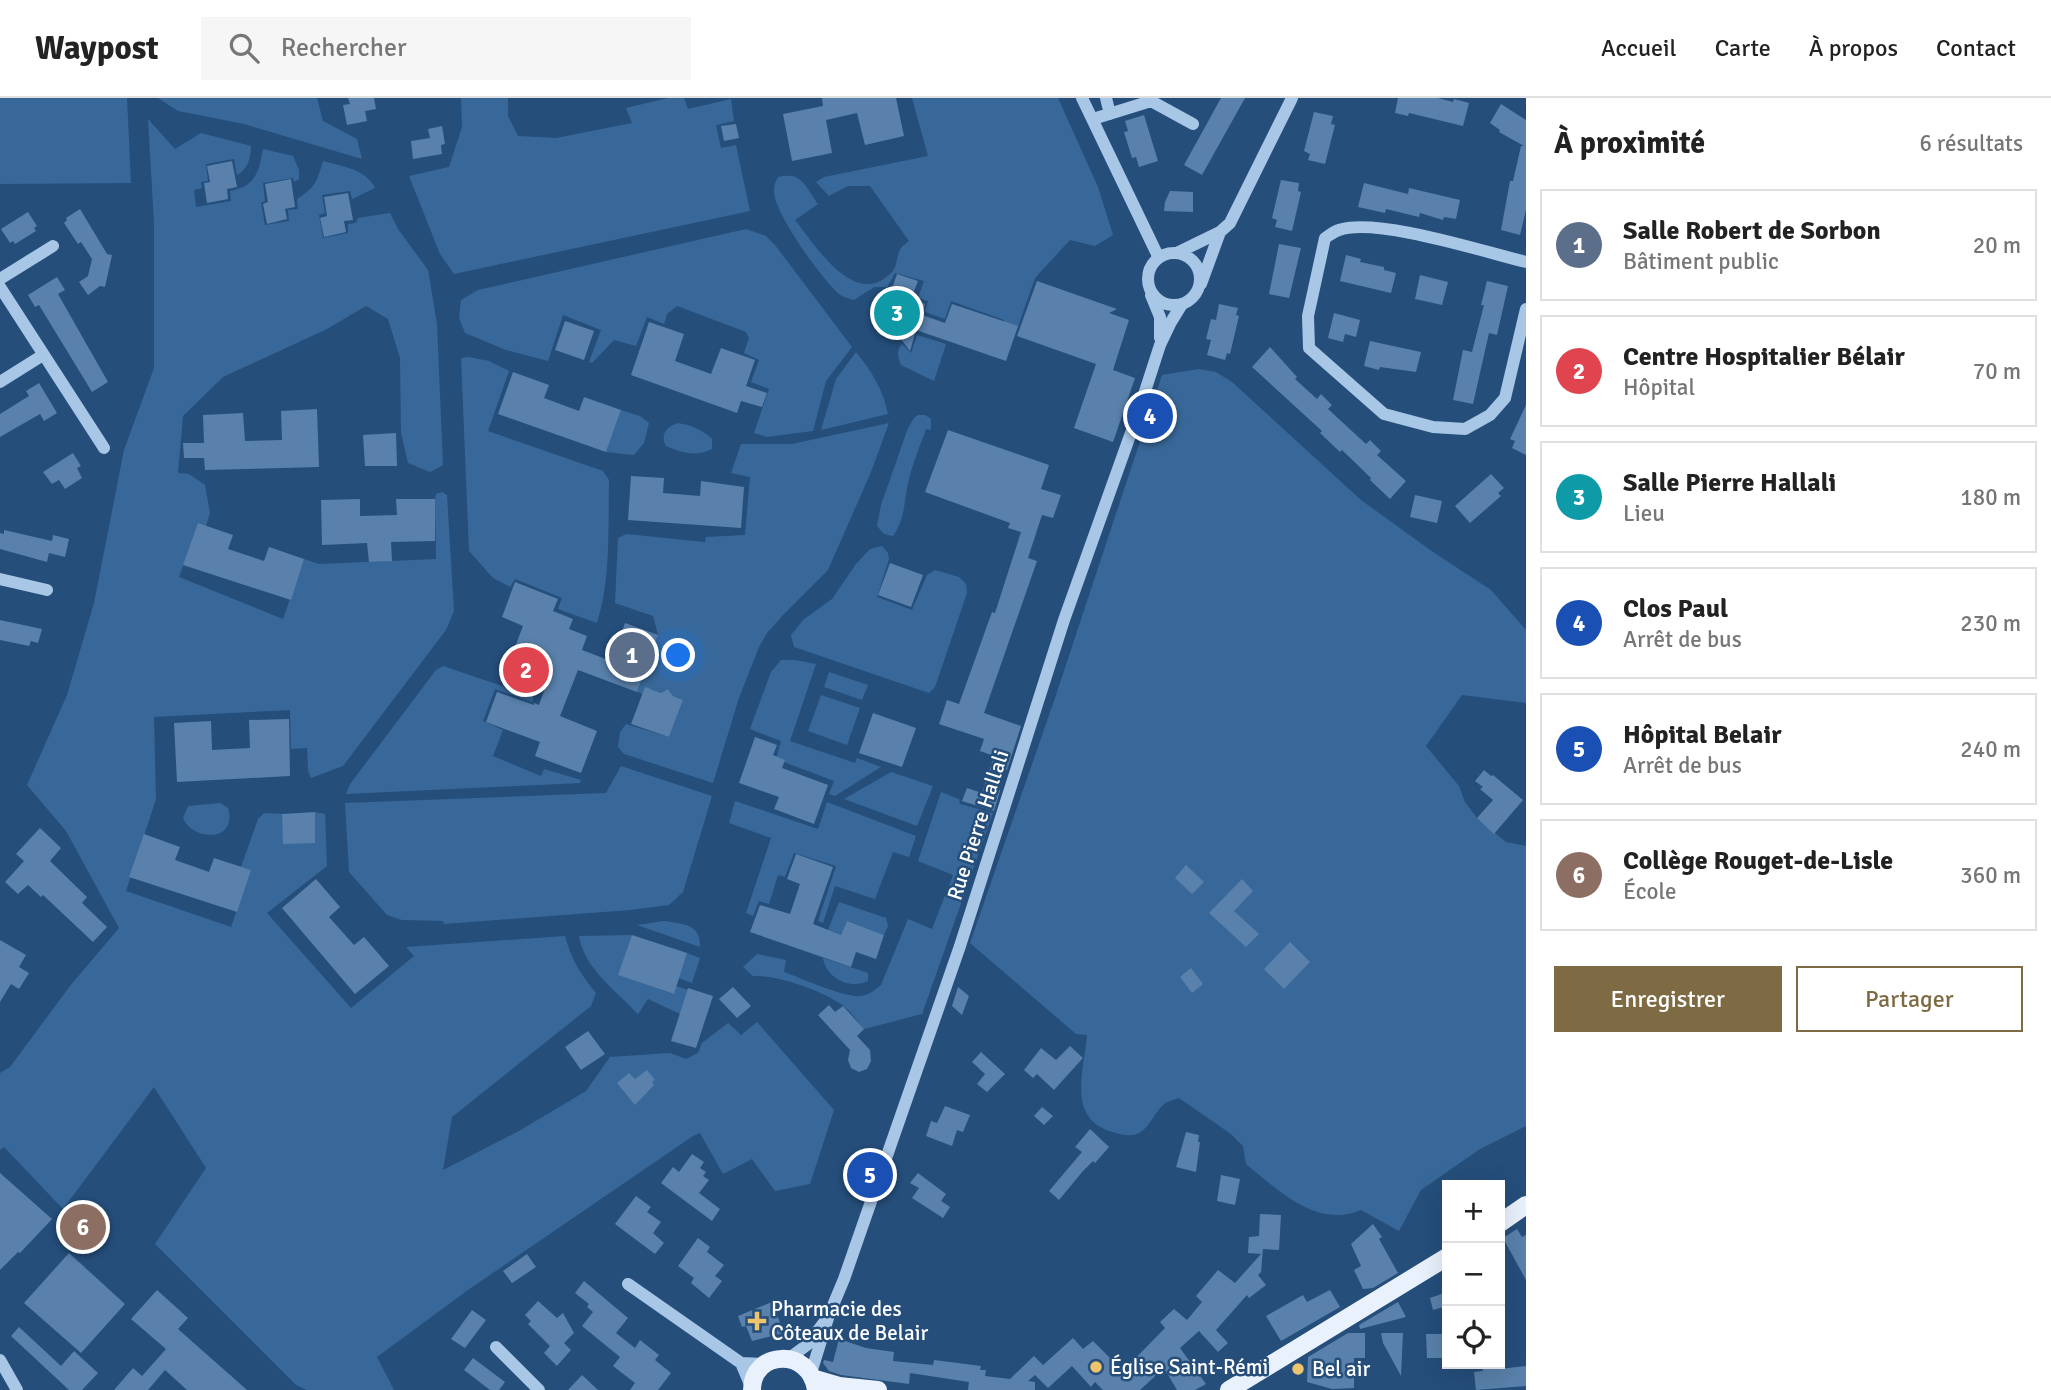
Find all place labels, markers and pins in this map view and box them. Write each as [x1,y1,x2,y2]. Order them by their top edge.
pin: 3 [874,287,920,339]
pin: 4 [1127,390,1173,442]
pin: 1 [609,629,655,681]
pin: 2 [503,644,549,696]
pin: 5 [847,1149,893,1201]
pin: 6 [60,1201,106,1253]
place label: Pharmacie des Côteaux de Belair [771,1296,928,1346]
marker: Pharmacie des Côteaux de Belair [749,1313,765,1329]
place label: Église Saint-Rémi [1110,1354,1268,1380]
place label: Bel air [1312,1356,1370,1382]
marker: Église Saint-Rémi [1088,1359,1104,1375]
marker: Bel air [1290,1361,1306,1377]

